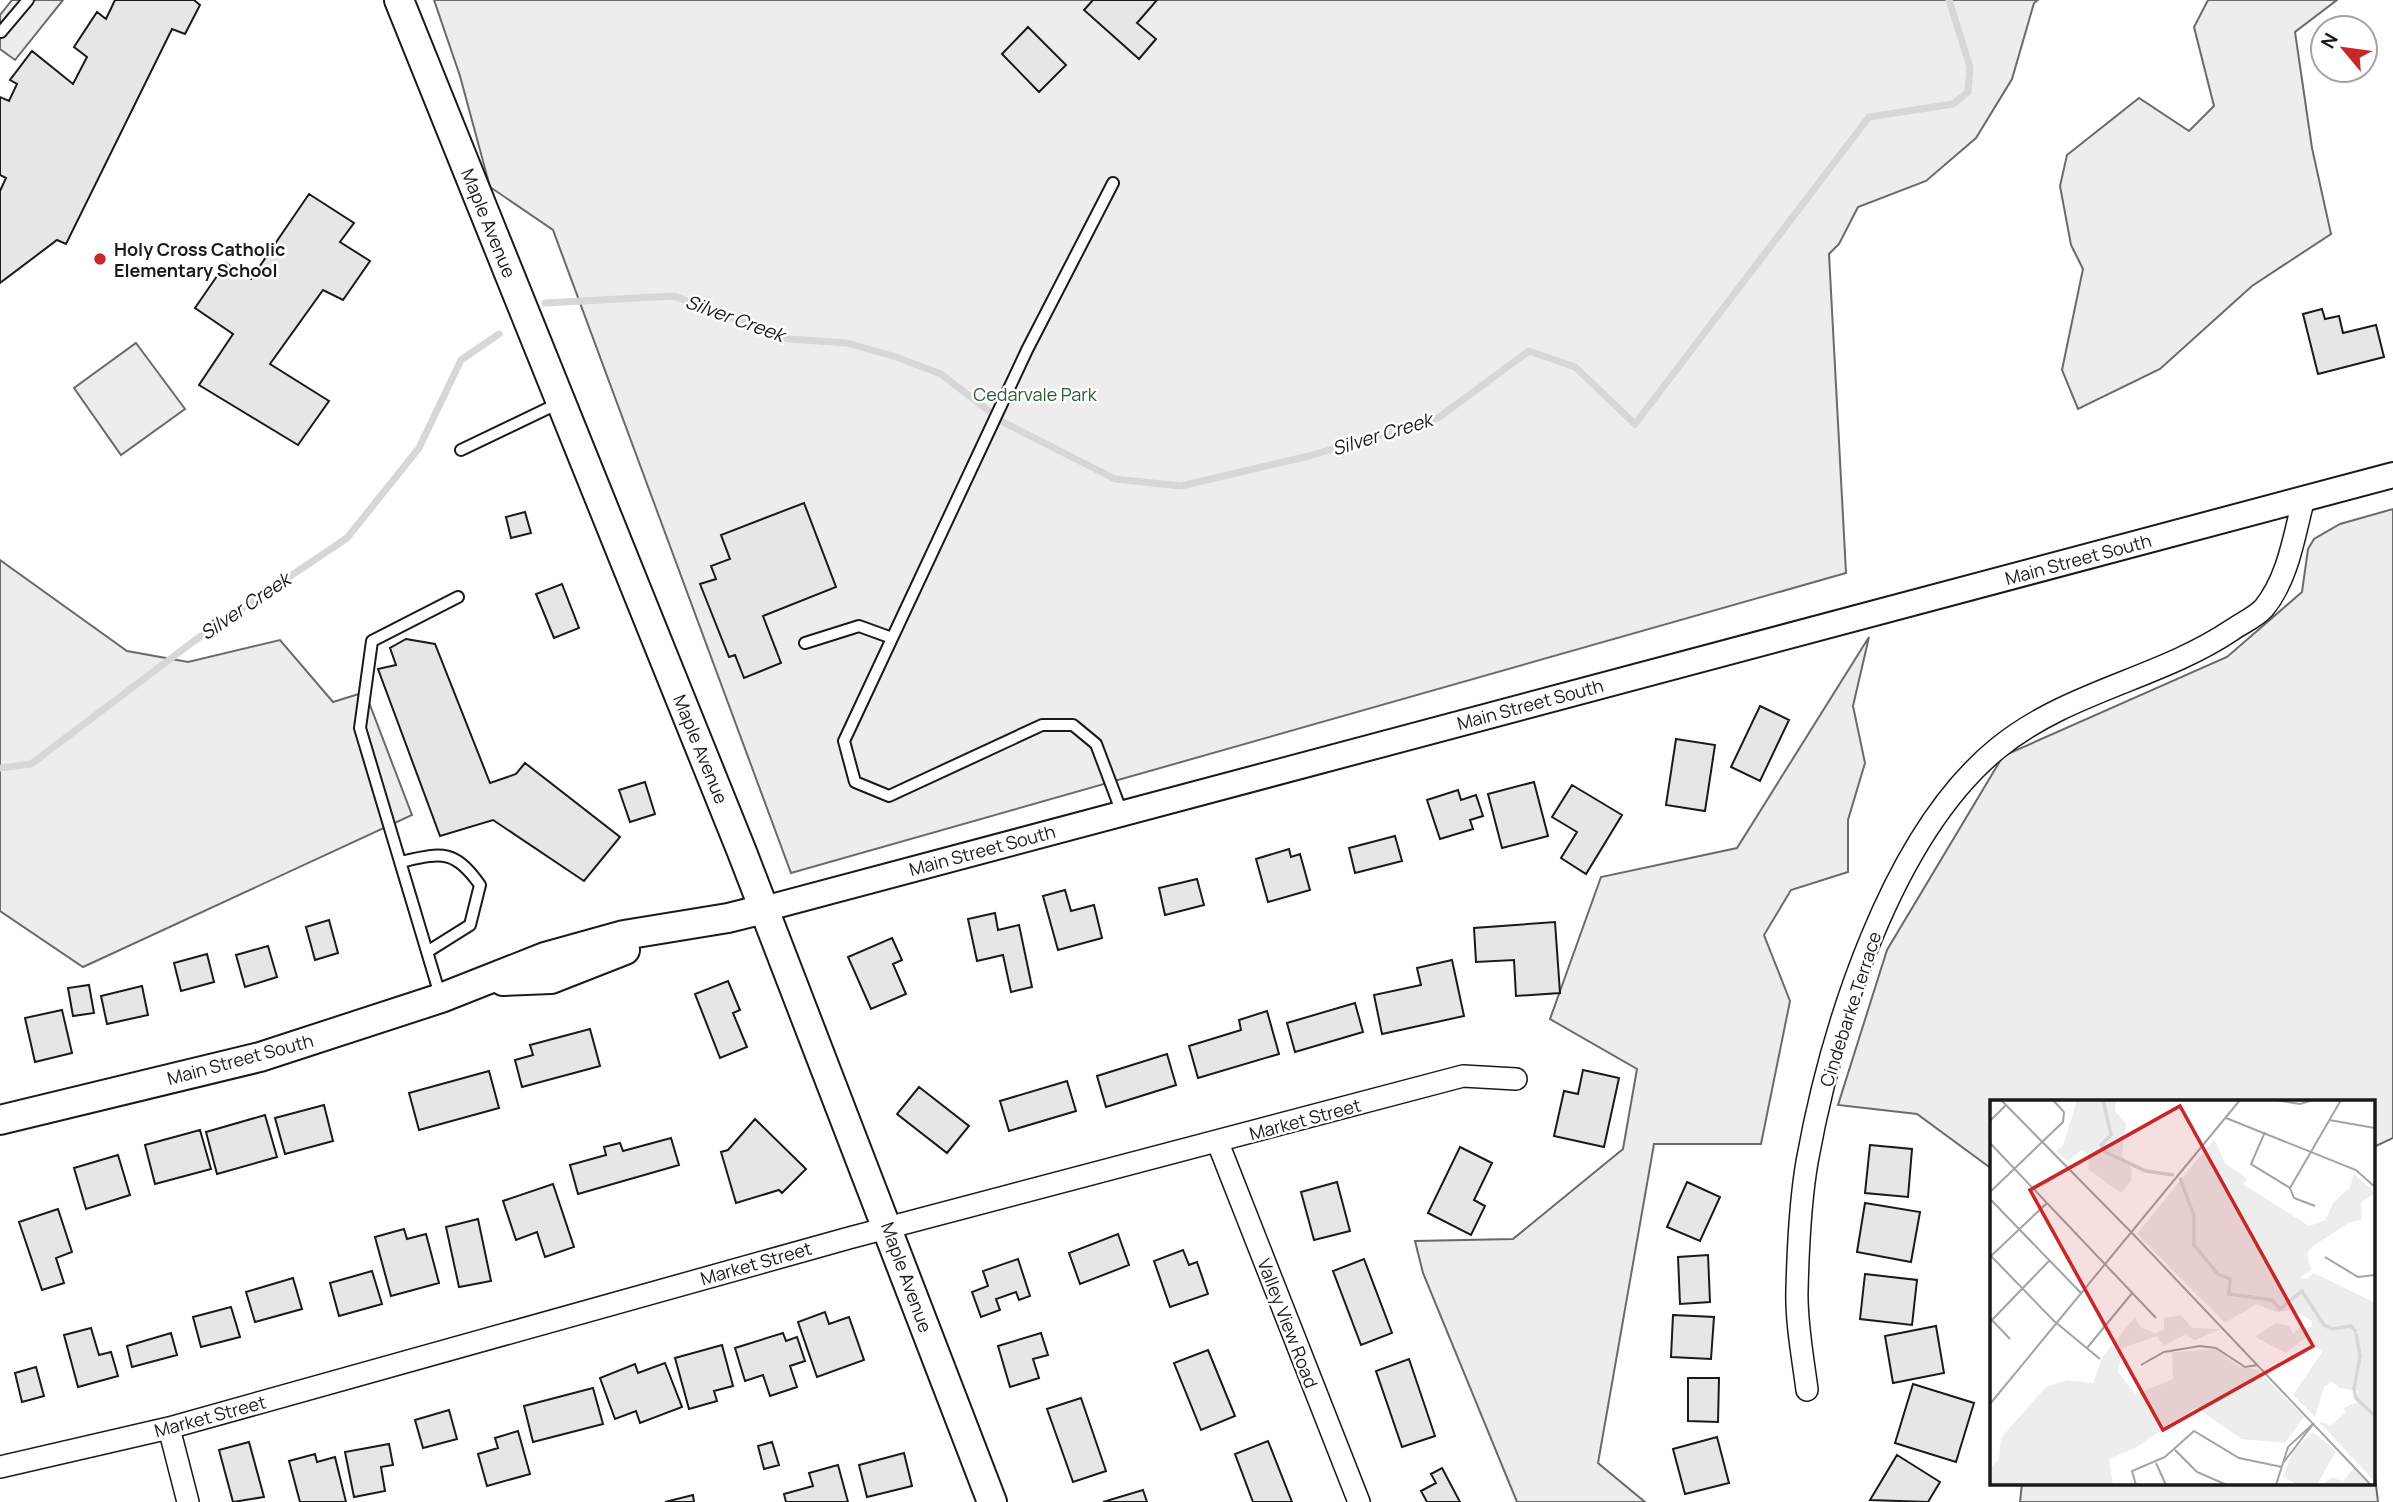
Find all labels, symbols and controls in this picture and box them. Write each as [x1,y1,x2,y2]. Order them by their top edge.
north arrow [2309,14,2379,84]
text: N [2314,28,2344,53]
street label: Maple Avenue [456,165,522,281]
place label: Holy Cross Catholic Elementary School [114,237,285,282]
marker: Holy Cross Catholic Elementary School [92,251,108,267]
water label: Silver Creek [682,288,790,349]
park label: Cedarvale Park [973,382,1098,406]
water label: Silver Creek [1329,406,1438,462]
street label: Main Street South [2002,528,2154,590]
water label: Silver Creek [195,565,297,646]
street label: Main Street South [1454,673,1606,735]
street label: Maple Avenue [668,691,734,807]
street label: Main Street South [906,819,1058,881]
street label: Cindebarke Terrace [1814,928,1886,1090]
street label: Main Street South [164,1028,316,1090]
street label: Market Street [1247,1093,1363,1145]
inset map [1990,1100,2376,1484]
street label: Maple Avenue [876,1219,938,1335]
street label: Market Street [698,1236,814,1290]
street label: Valley View Road [1252,1255,1324,1391]
street label: Market Street [152,1390,268,1442]

